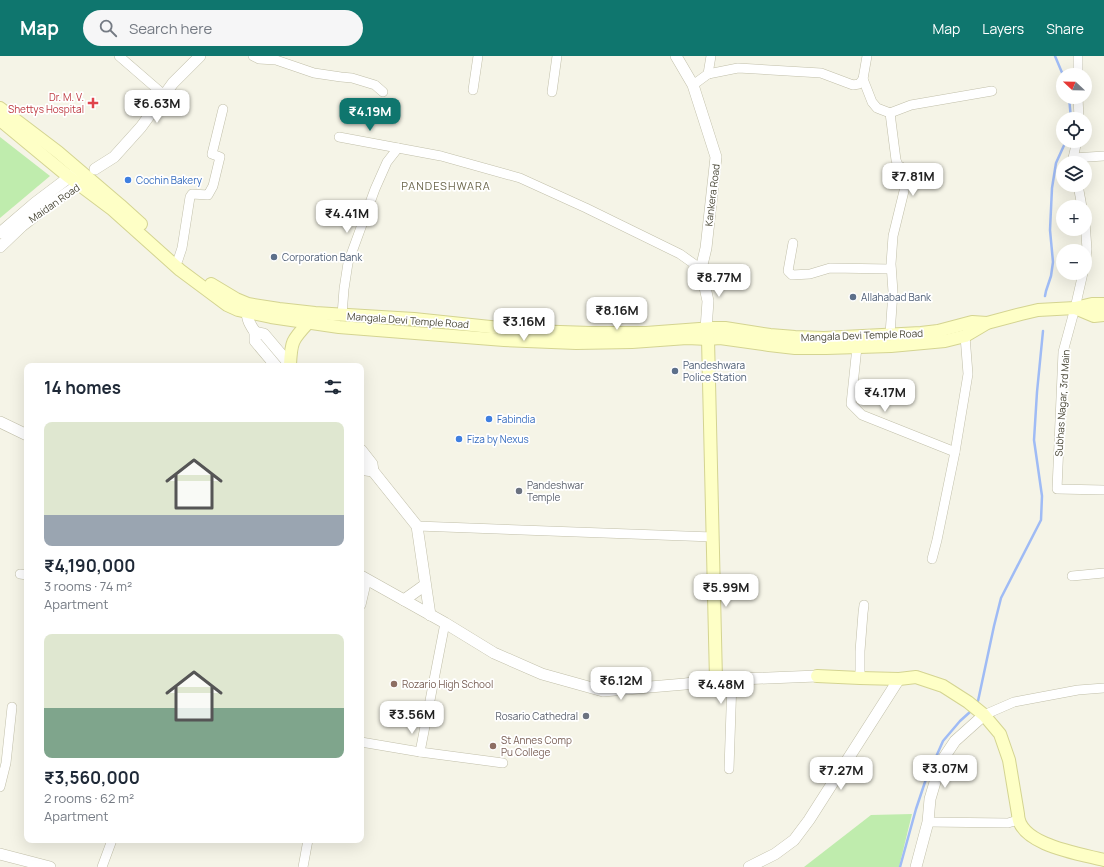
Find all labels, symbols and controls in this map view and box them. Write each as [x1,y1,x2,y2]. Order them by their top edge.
search box [83,10,363,46]
text: Map [20,15,59,41]
icon: search [97,17,119,39]
text: Search here [129,18,212,39]
text: Map [932,19,960,38]
text: Layers [982,19,1024,38]
text: Share [1046,19,1084,38]
north arrow [1056,68,1092,104]
map controls [1056,68,1092,280]
place label: Dr. M. V. Shettys Hospital [8,90,84,116]
pin: ₹6.63M [124,90,190,124]
text: ₹6.63M [134,94,180,112]
marker: Dr. M. V. Shettys Hospital [87,97,99,109]
pin: ₹4.19M [337,98,403,132]
text: ₹4.19M [349,102,391,120]
button: locate [1056,112,1092,148]
button: layers [1056,156,1092,192]
street label: Kankera Road [701,163,723,227]
pin: ₹7.81M [880,163,946,197]
text: ₹7.81M [891,167,935,185]
place label: Cochin Bakery [136,173,203,187]
marker: Cochin Bakery [123,175,133,185]
district label: PANDESHWARA [401,178,491,193]
street label: Maidan Road [26,180,82,226]
pin: ₹4.41M [314,200,380,234]
button: + [1056,200,1092,236]
text: ₹4.41M [325,204,369,222]
button: − [1056,244,1092,280]
place label: Corporation Bank [282,250,363,264]
marker: Corporation Bank [269,252,279,262]
pin: ₹8.77M [686,264,752,298]
text: ₹8.77M [696,268,742,286]
place label: Allahabad Bank [861,290,932,304]
marker: Allahabad Bank [848,292,858,302]
pin: ₹8.16M [584,297,650,331]
text: ₹8.16M [595,301,639,319]
pin: ₹3.16M [491,308,557,342]
street label: Mangala Devi Temple Road [347,309,470,331]
text: ₹3.16M [503,312,545,330]
street label: Mangala Devi Temple Road [801,326,923,344]
street label: Subhas Nagar, 3rd Main [1051,349,1073,457]
place label: Pandeshwara Police Station [683,358,747,384]
marker: Pandeshwara Police Station [670,366,680,376]
text: 14 homes [44,376,121,399]
icon: filters [322,376,344,398]
pin: ₹4.17M [852,379,918,413]
text: ₹4.17M [864,383,906,401]
place label: Fabindia [497,412,535,426]
marker: Fabindia [484,414,494,424]
place label: Fiza by Nexus [467,432,529,446]
marker: Fiza by Nexus [454,434,464,444]
icon: home [158,448,230,520]
place label: Pandeshwar Temple [527,478,584,504]
marker: Pandeshwar Temple [514,486,524,496]
text: ₹4,190,000 [44,554,136,577]
pin: ₹5.99M [693,574,759,608]
text: 3 rooms · 74 m² [44,577,132,595]
text: ₹5.99M [703,578,749,596]
text: Apartment [44,595,108,613]
icon: home [158,660,230,732]
pin: ₹6.12M [588,667,654,701]
text: ₹6.12M [599,671,643,689]
pin: ₹4.48M [688,671,754,705]
text: ₹4.48M [698,675,744,693]
place label: Rozario High School [402,677,493,691]
marker: Rozario High School [389,679,399,689]
pin: ₹3.56M [379,701,445,735]
text: ₹3.56M [389,705,435,723]
place label: Rosario Cathedral [495,709,578,723]
marker: Rosario Cathedral [581,711,591,721]
place label: St Annes Comp Pu College [501,733,572,759]
marker: St Annes Comp Pu College [488,741,498,751]
pin: ₹3.07M [912,755,978,789]
pin: ₹7.27M [808,757,874,791]
text: ₹3.07M [922,759,968,777]
text: ₹7.27M [819,761,863,779]
text: ₹3,560,000 [44,766,140,789]
text: 2 rooms · 62 m² [44,789,134,807]
text: Apartment [44,807,108,825]

